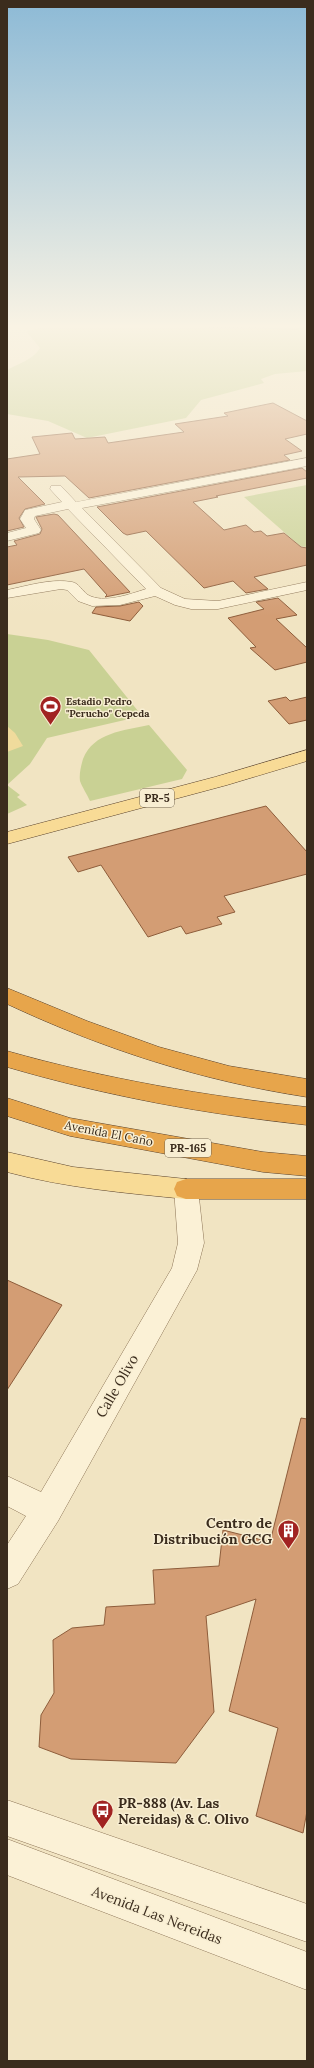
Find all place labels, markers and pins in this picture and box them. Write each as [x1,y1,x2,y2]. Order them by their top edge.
sports icon: Estadio Pedro "Perucho" Cepeda [38,694,64,727]
place label: Estadio Pedro "Perucho" Cepeda [66,695,150,720]
place label: Centro de Distribución GCG [153,1514,272,1548]
building icon: Centro de Distribución GCG [275,1518,301,1551]
place label: PR-888 (Av. Las Nereidas) & C. Olivo [118,1794,249,1828]
bus stop icon: PR-888 (Av. Las Nereidas) & C. Olivo [89,1798,115,1831]

